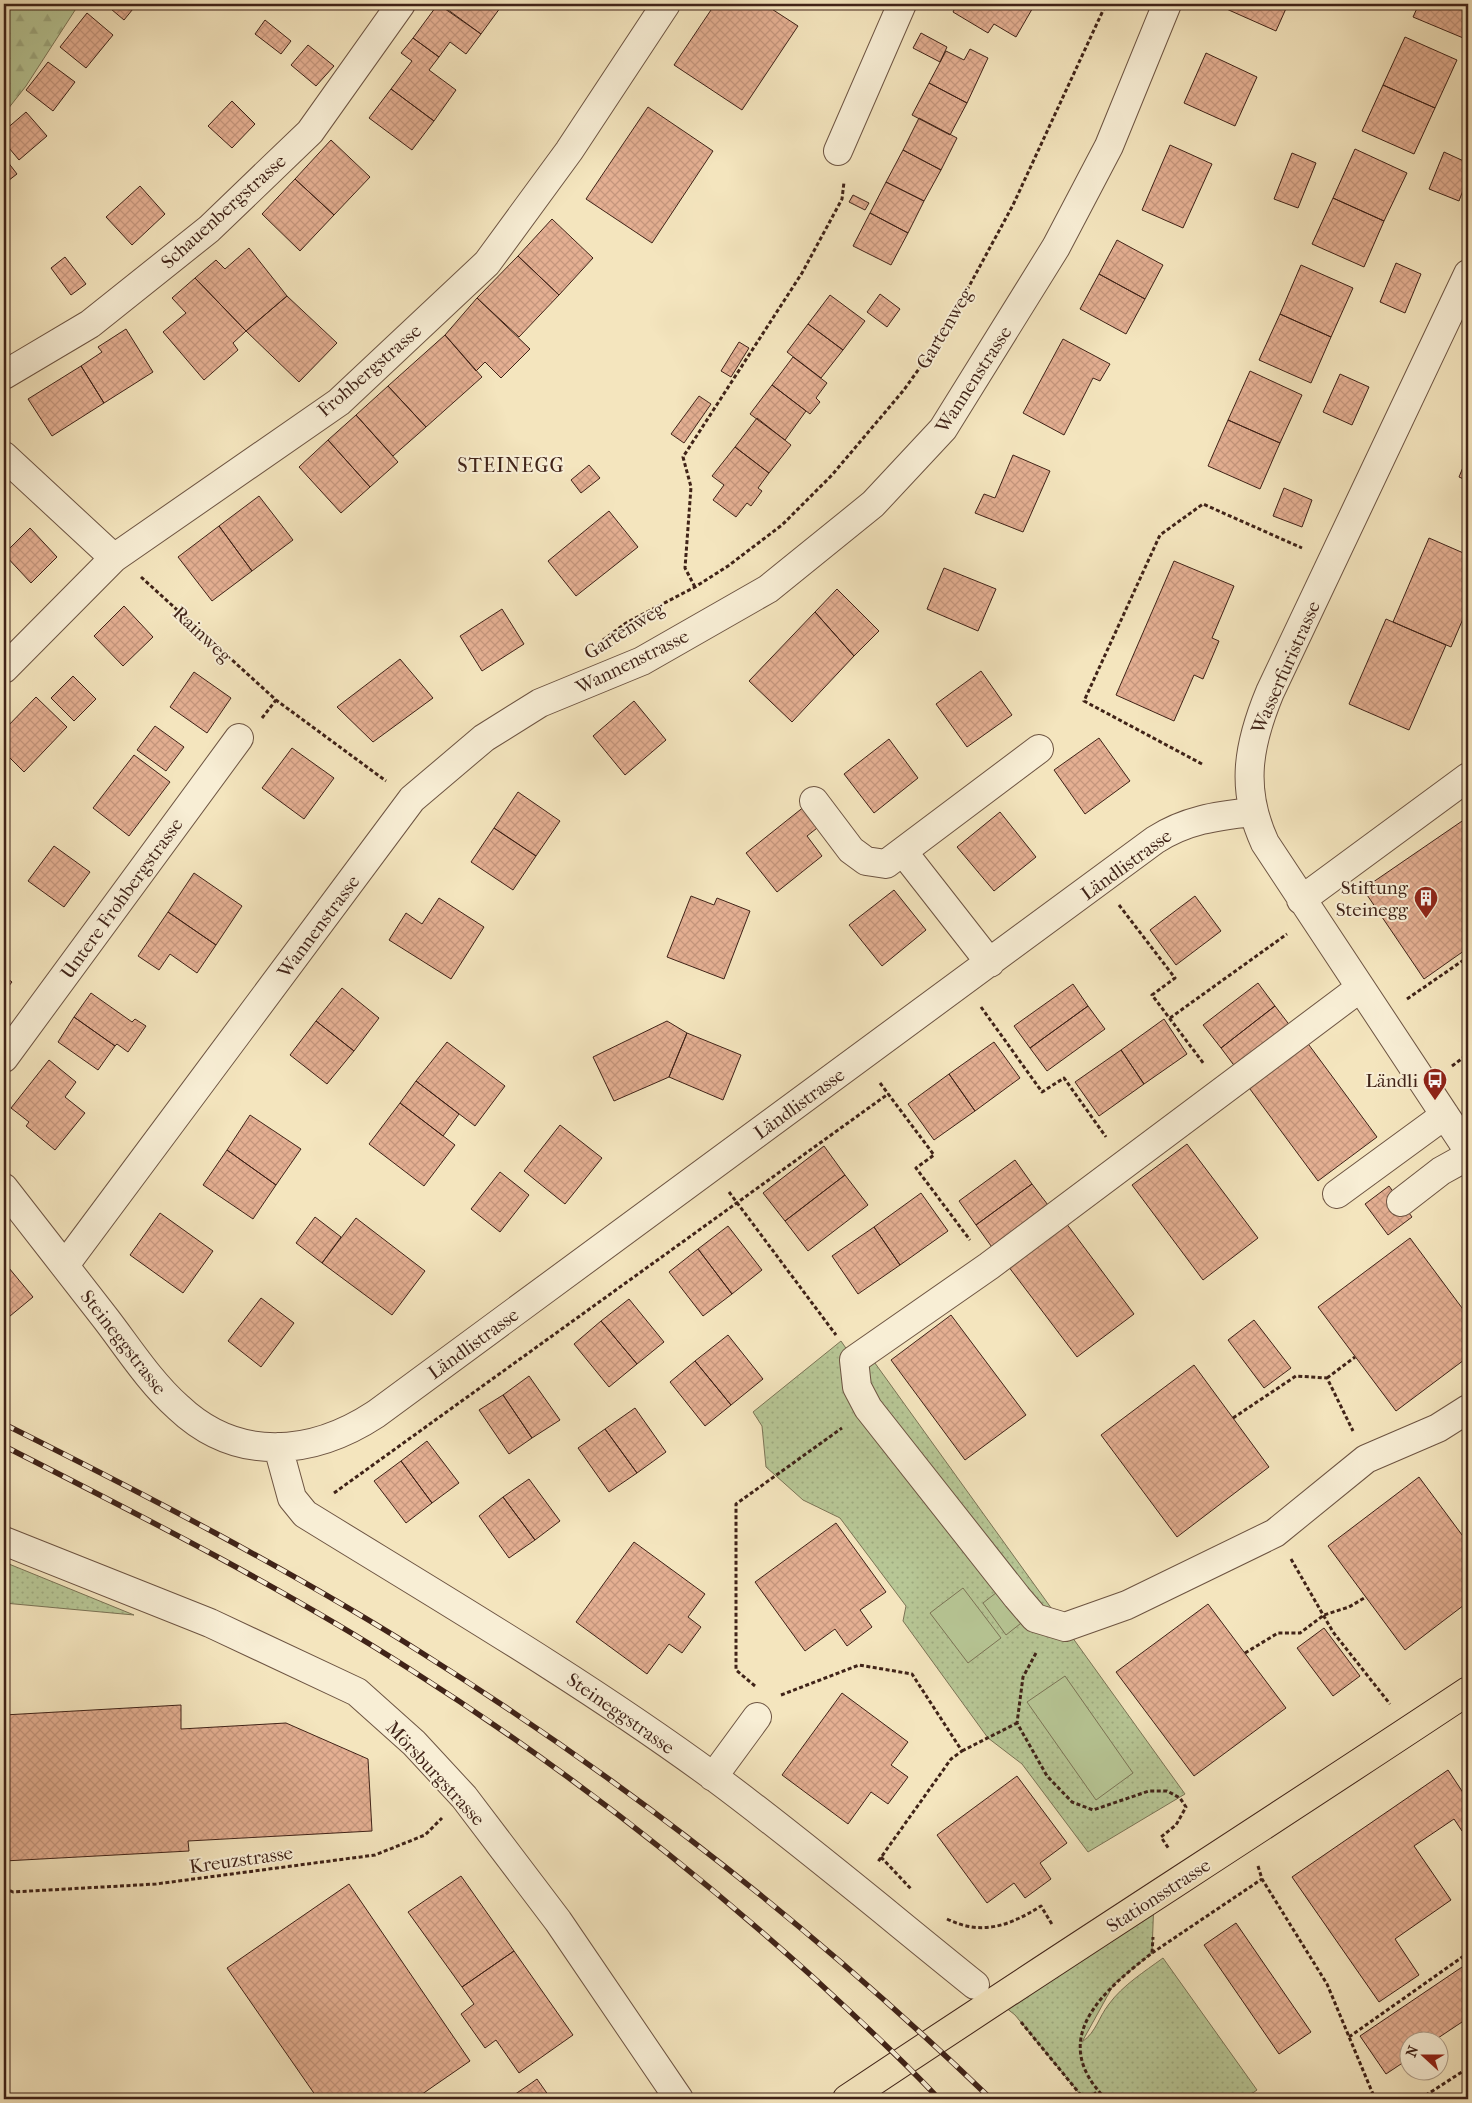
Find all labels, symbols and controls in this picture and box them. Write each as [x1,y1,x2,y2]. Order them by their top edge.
street label: Schauenbergstrasse [157,150,291,273]
street label: Gartenweg [912,283,978,373]
street label: Frohbergstrasse [313,320,426,422]
street label: Wannenstrasse [931,322,1016,438]
district label: STEINEGG [457,454,565,477]
street label: Gartenweg [580,597,669,664]
street label: Wasserfuristrasse [1246,598,1325,738]
street label: Rainweg [168,602,237,668]
street label: Wannenstrasse [572,625,692,699]
street label: Untere Frohbergstrasse [56,814,187,983]
street label: Ländlistrasse [1077,825,1176,905]
street label: Wannenstrasse [273,871,364,983]
place label: Stiftung Steinegg [1336,877,1409,921]
building icon: Stiftung Steinegg [1413,885,1439,919]
street label: Ländlistrasse [750,1064,849,1144]
bus stop icon: Ländli [1422,1067,1448,1101]
place label: Ländli [1366,1070,1418,1092]
street label: Steineggstrasse [76,1286,171,1399]
street label: Ländlistrasse [424,1304,523,1384]
street label: Steineggstrasse [562,1669,678,1759]
street label: Mörsburgstrasse [381,1717,489,1830]
street label: Kreuzstrasse [188,1842,294,1878]
street label: Stationsstrasse [1103,1854,1215,1938]
north arrow [1400,2030,1450,2080]
text: N [1402,2043,1422,2060]

